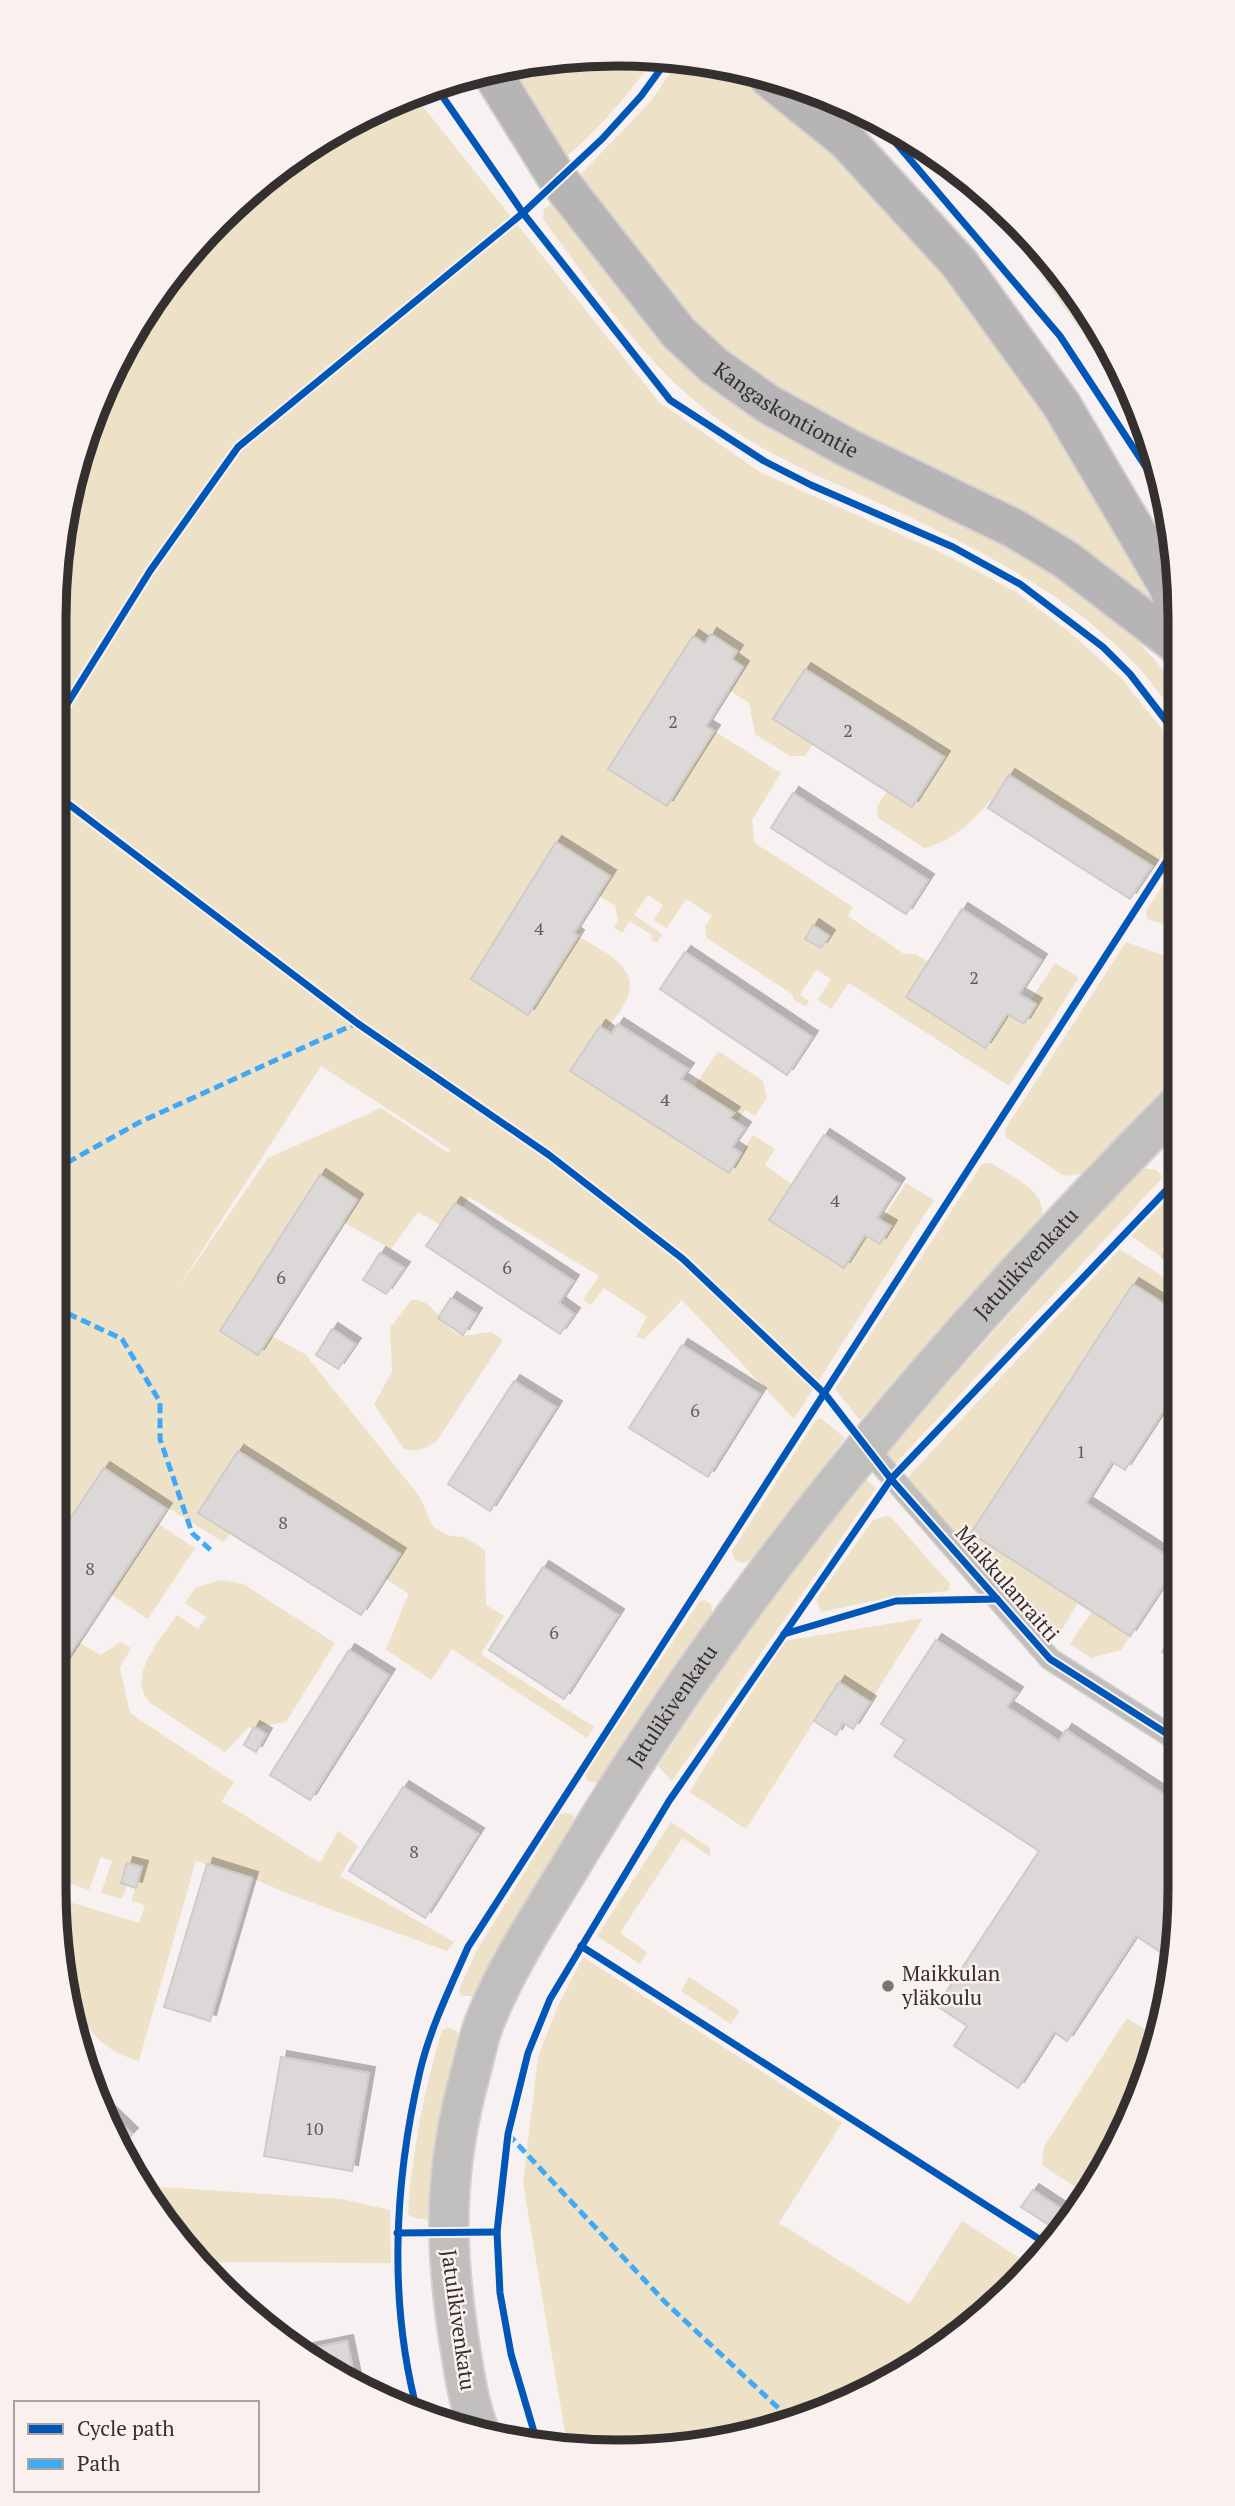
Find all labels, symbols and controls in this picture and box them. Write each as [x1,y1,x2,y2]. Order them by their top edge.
street label: Kangaskontiontie [708,355,863,464]
house number: 2 [668,709,678,733]
house number: 2 [843,718,853,742]
house number: 4 [534,916,544,940]
house number: 2 [969,965,979,989]
house number: 4 [660,1087,670,1111]
house number: 4 [830,1188,840,1212]
street label: Jatulikivenkatu [967,1201,1084,1325]
house number: 6 [502,1255,512,1279]
house number: 6 [276,1265,286,1289]
house number: 6 [690,1398,700,1422]
house number: 1 [1076,1439,1086,1463]
house number: 8 [278,1510,288,1534]
street label: Maikkulanraitti [950,1519,1066,1647]
house number: 8 [85,1556,95,1580]
house number: 6 [549,1620,559,1644]
street label: Jatulikivenkatu [620,1639,723,1772]
house number: 8 [409,1839,419,1863]
place label: Maikkulan yläkoulu [901,1959,1001,2011]
marker: Maikkulan yläkoulu [880,1978,896,1994]
house number: 10 [304,2116,324,2140]
street label: Jatulikivenkatu [435,2248,483,2392]
legend [14,2401,259,2492]
text: Cycle path [77,2414,175,2442]
text: Path [77,2449,120,2477]

